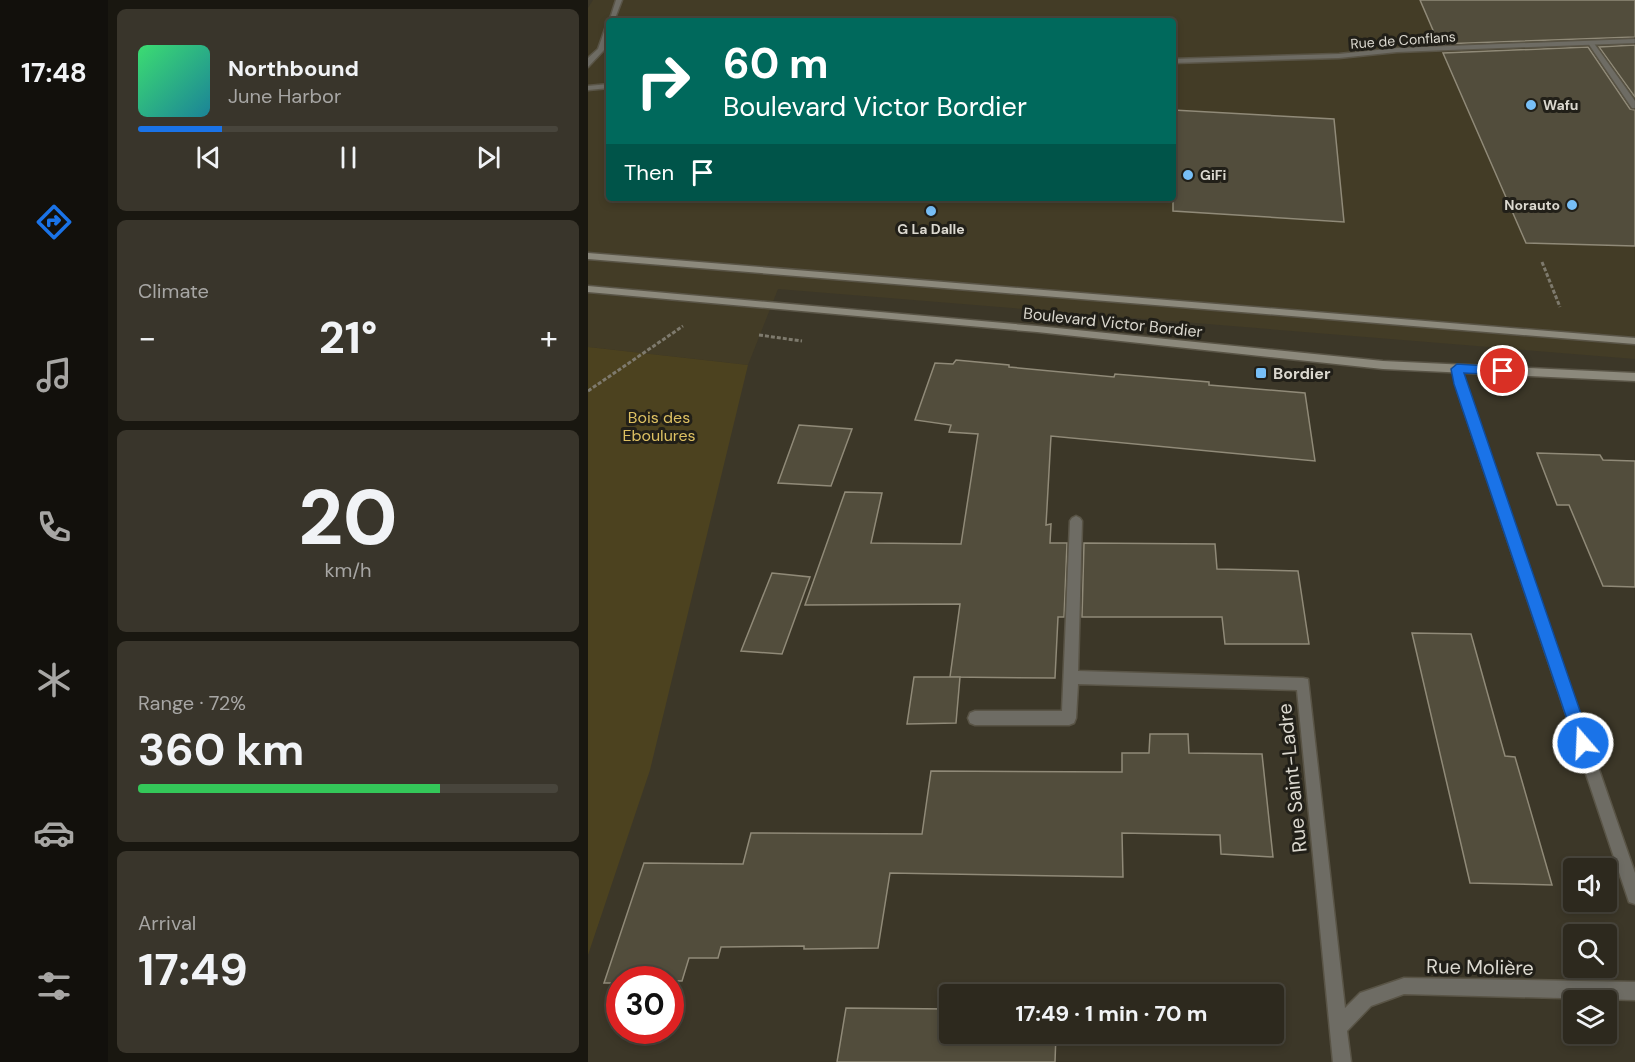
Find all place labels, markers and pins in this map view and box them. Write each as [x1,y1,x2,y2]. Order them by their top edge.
place label: Wafu [1543,96,1578,114]
marker: Wafu [1524,98,1538,112]
place label: GiFi [1200,166,1227,184]
marker: GiFi [1181,168,1195,182]
place label: Norauto [1504,196,1560,214]
marker: Norauto [1565,198,1579,212]
marker: G La Dalle [924,204,938,218]
place label: G La Dalle [897,220,965,238]
pin [1477,345,1528,396]
place label: Bordier [1273,363,1331,384]
marker: Bordier [1254,366,1268,380]

